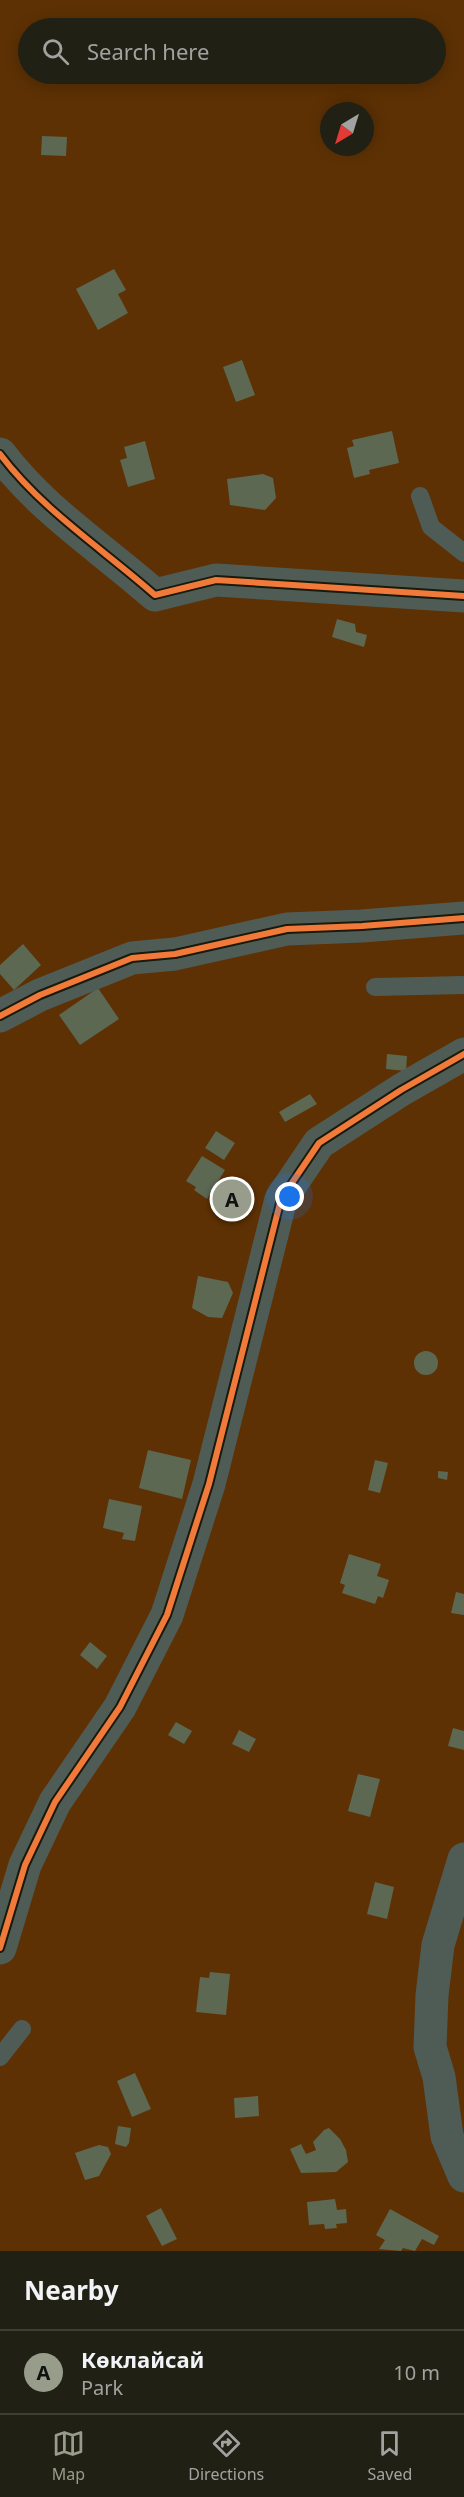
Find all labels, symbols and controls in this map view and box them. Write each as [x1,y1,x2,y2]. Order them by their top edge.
search box [18,18,446,84]
icon: search [39,35,72,68]
text: Search here [87,36,209,66]
north arrow [320,102,374,156]
pin: A [212,1176,252,1222]
your location [275,1182,304,1211]
text: Nearby [24,2272,119,2308]
text: Көклайсай [81,2344,204,2374]
text: A [37,2359,50,2386]
text: 10 m [393,2359,440,2386]
text: Park [81,2374,123,2401]
tab: Map [52,2427,85,2485]
tab: Directions [188,2427,264,2485]
tab: Saved [368,2427,412,2485]

